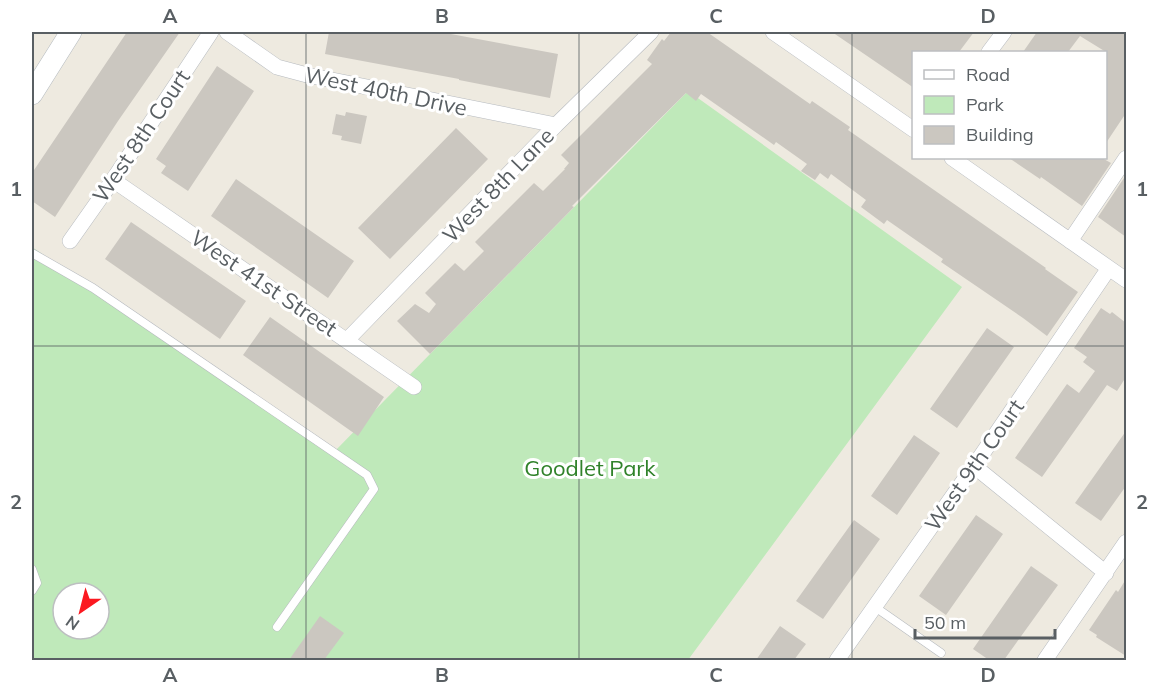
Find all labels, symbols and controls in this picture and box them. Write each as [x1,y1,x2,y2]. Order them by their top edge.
text: A [163,3,178,28]
text: B [435,3,449,28]
text: C [709,3,723,28]
text: D [980,3,996,28]
legend [912,51,1107,159]
street label: West 40th Drive [302,60,470,122]
text: Road [966,63,1010,86]
street label: West 8th Court [86,64,196,208]
text: Park [966,93,1005,116]
street label: West 8th Lane [436,122,560,248]
text: Building [966,123,1034,146]
text: 1 [10,176,22,201]
text: 1 [1136,176,1148,201]
street label: West 41st Street [185,224,343,343]
street label: West 9th Court [918,393,1030,536]
park label: Goodlet Park [524,454,656,482]
text: 2 [10,489,22,514]
text: 2 [1136,489,1148,514]
north arrow [51,581,111,641]
scale bar [915,602,1054,640]
text: 50 m [924,611,966,634]
text: N [62,612,83,635]
text: A [163,662,178,687]
text: B [435,662,449,687]
text: C [709,662,723,687]
text: D [980,662,996,687]

